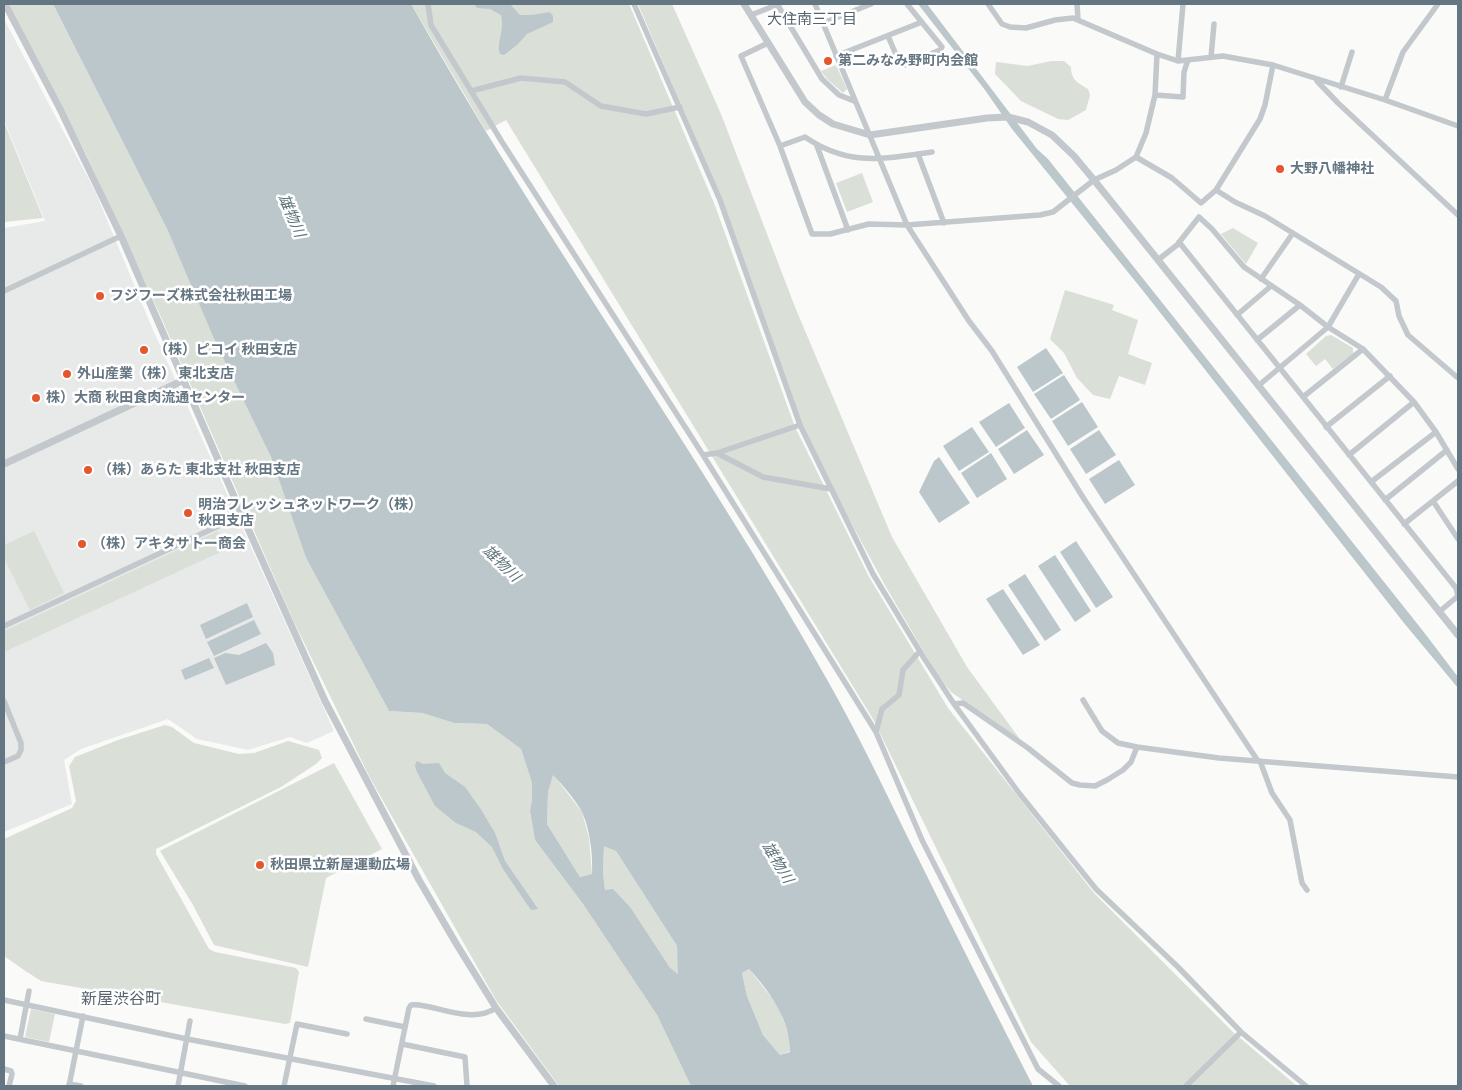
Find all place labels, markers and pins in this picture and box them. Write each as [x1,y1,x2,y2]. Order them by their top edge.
place label: 第二みなみ野町内会館 [838,53,978,69]
marker: 第二みなみ野町内会館 [822,55,834,67]
place label: 大野八幡神社 [1290,161,1374,177]
marker: 大野八幡神社 [1274,163,1286,175]
place label: フジフーズ株式会社秋田工場 [110,288,292,304]
marker: フジフーズ株式会社秋田工場 [94,290,106,302]
place label: （株）ピコイ 秋田支店 [154,342,297,358]
marker: （株）ピコイ 秋田支店 [138,344,150,356]
place label: 外山産業（株） 東北支店 [77,366,234,382]
marker: 外山産業（株） 東北支店 [61,368,73,380]
place label: 株）大商 秋田食肉流通センター [46,390,245,406]
marker: 株）大商 秋田食肉流通センター [30,392,42,404]
place label: （株）あらた 東北支社 秋田支店 [98,462,300,478]
marker: （株）あらた 東北支社 秋田支店 [82,464,94,476]
place label: 明治フレッシュネットワーク（株） 秋田支店 [198,497,422,530]
marker: 明治フレッシュネットワーク（株） 秋田支店 [182,507,194,519]
place label: （株）アキタサトー商会 [92,536,246,552]
marker: （株）アキタサトー商会 [76,538,88,550]
place label: 秋田県立新屋運動広場 [270,857,410,873]
marker: 秋田県立新屋運動広場 [254,859,266,871]

